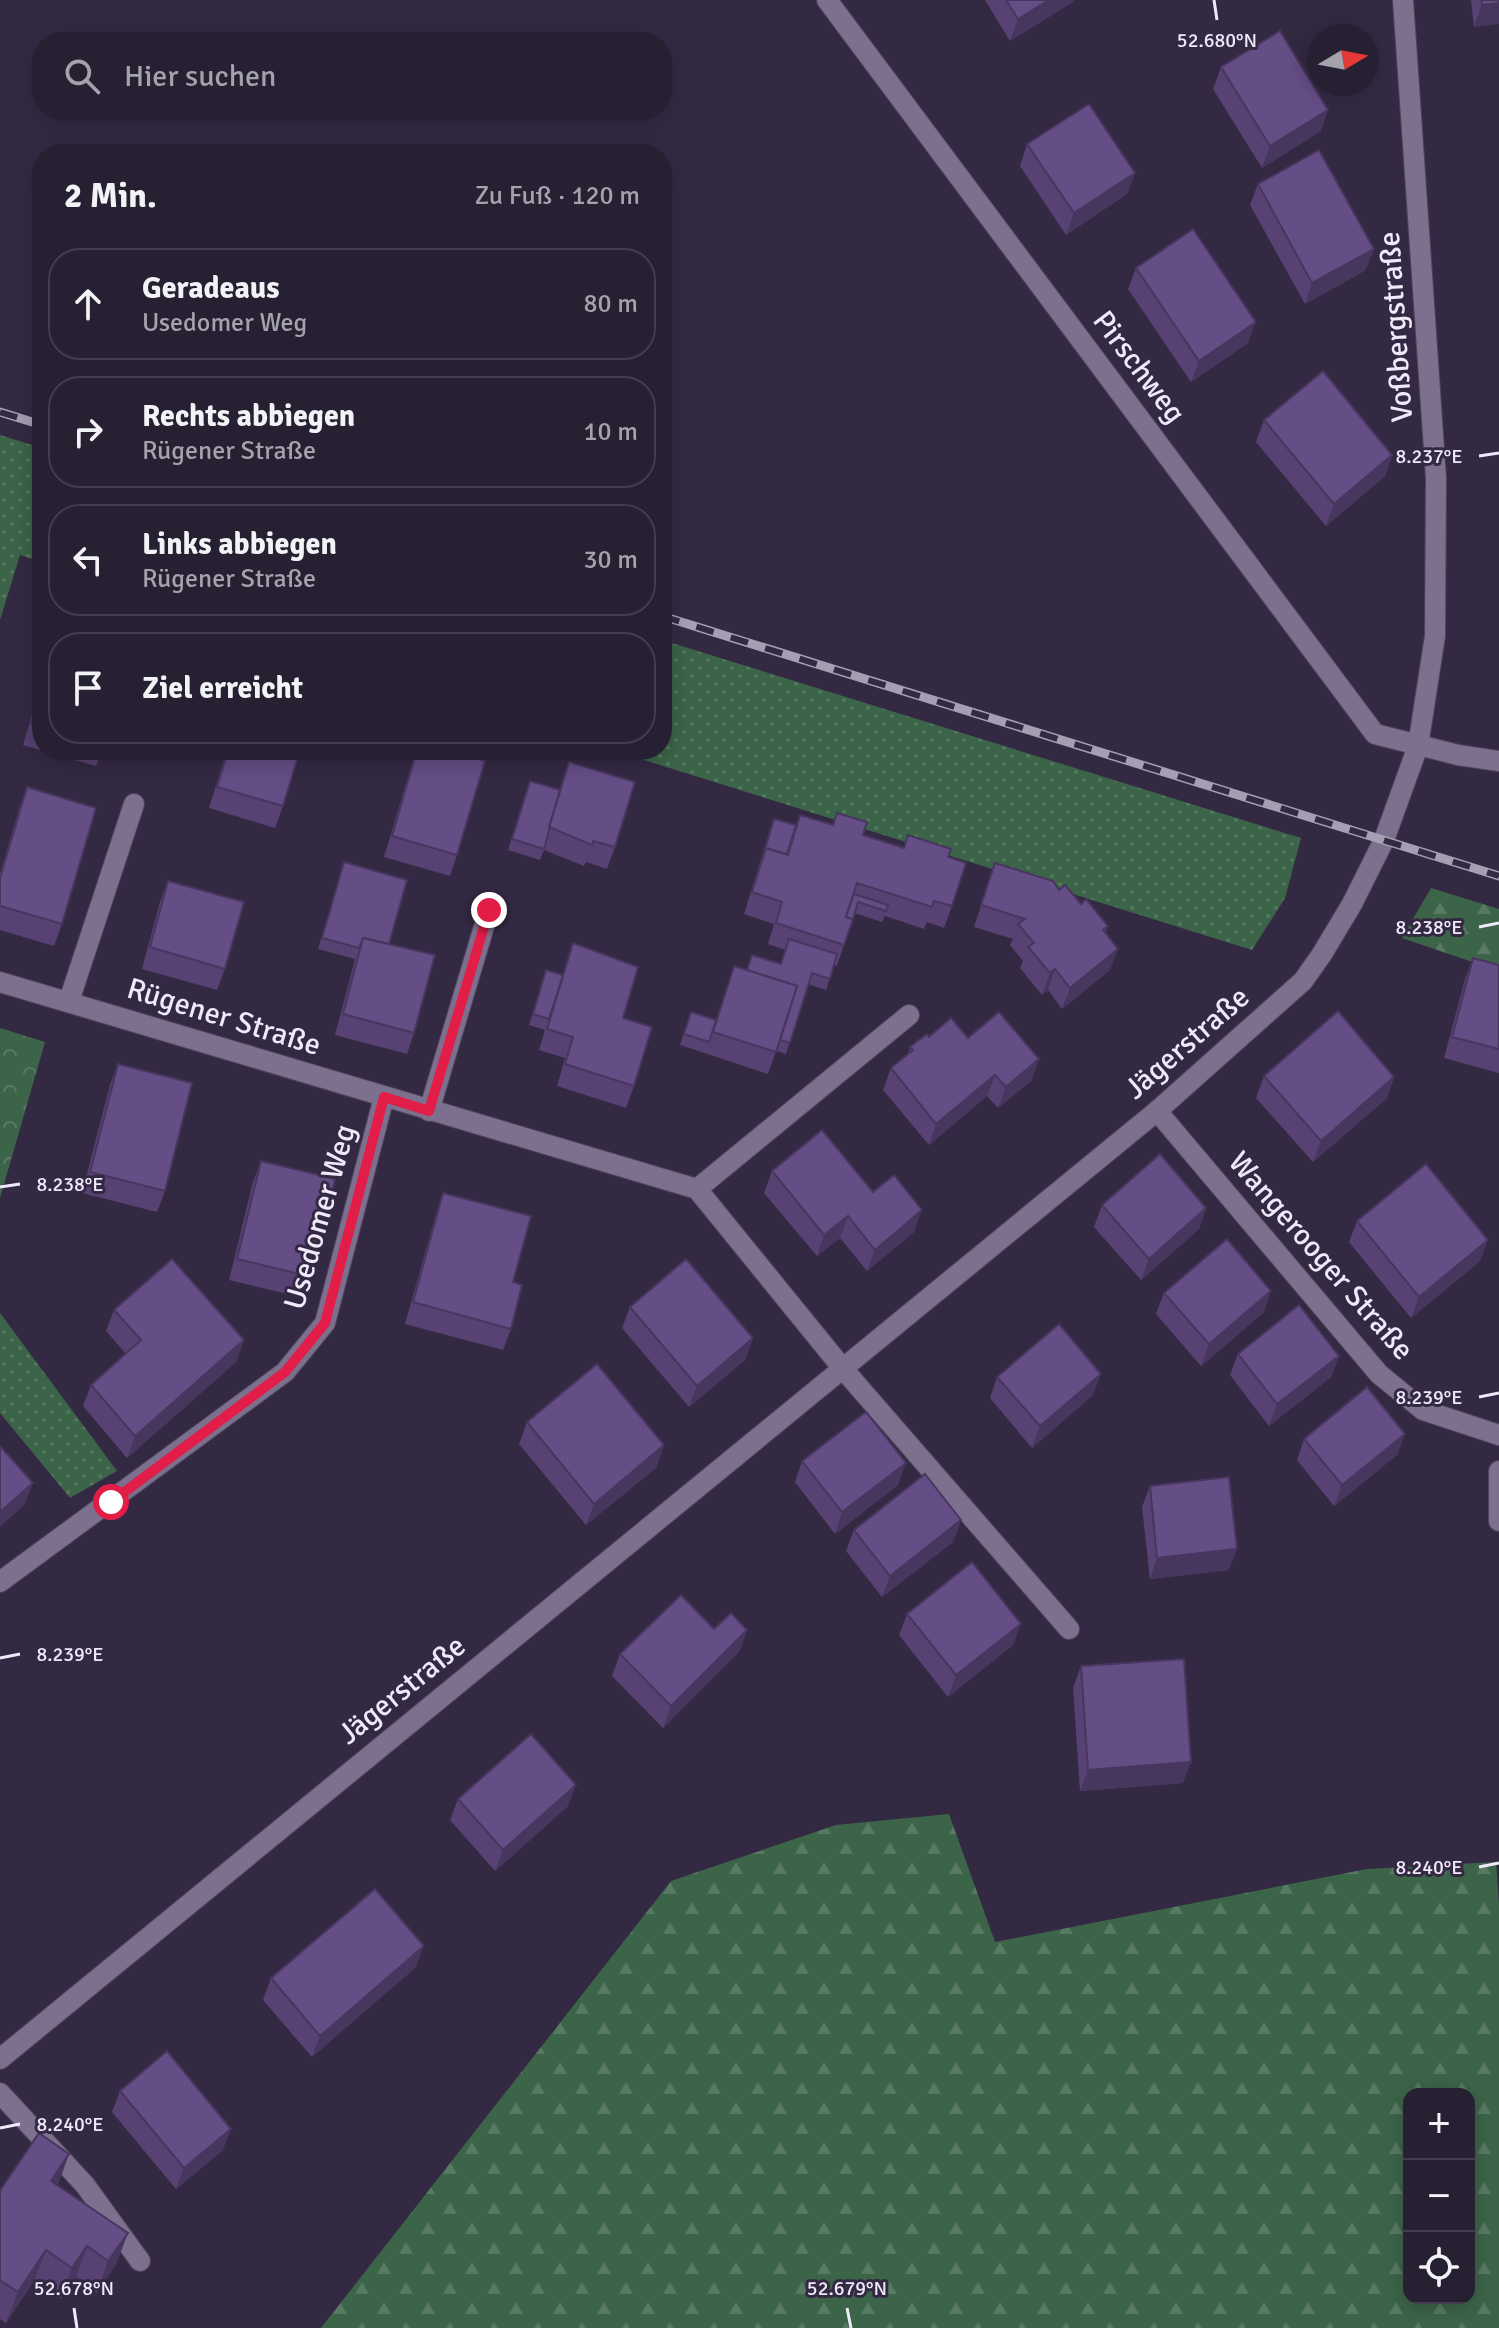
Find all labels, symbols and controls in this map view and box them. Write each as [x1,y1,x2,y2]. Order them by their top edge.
north arrow [1307,24,1379,96]
text: 52.680°N [1177,28,1257,53]
search box [32,32,672,120]
icon: search [60,54,104,98]
text: Hier suchen [124,58,276,95]
text: 2 Min. [64,175,157,217]
text: Zu Fuß · 120 m [475,180,640,212]
street label: Voßbergstraße [1371,231,1421,423]
text: Geradeaus [142,270,280,307]
icon: ahead [66,282,110,326]
text: 80 m [583,288,638,320]
street label: Pirschweg [1085,303,1193,431]
text: Usedomer Weg [142,307,307,339]
text: Rechts abbiegen [142,398,355,435]
icon: right [66,410,110,454]
text: 10 m [583,416,638,448]
text: Rügener Straße [142,435,316,467]
text: 8.237°E [1395,444,1463,469]
text: Links abbiegen [142,526,337,563]
icon: left [66,538,110,582]
text: 30 m [583,544,638,576]
text: Rügener Straße [142,563,316,595]
icon: arrive [66,666,110,710]
text: Ziel erreicht [142,670,303,707]
route end [471,892,507,928]
text: 8.238°E [1395,915,1463,940]
street label: Rügener Straße [123,970,325,1064]
street label: Jägerstraße [1117,979,1257,1107]
street label: Usedomer Weg [276,1120,364,1314]
street label: Wangerooger Straße [1220,1144,1422,1368]
text: 8.238°E [36,1172,104,1197]
text: 8.239°E [1395,1385,1463,1410]
route start [93,1484,129,1520]
street label: Jägerstraße [331,1627,473,1753]
text: 8.239°E [36,1642,104,1667]
text: 8.240°E [1395,1855,1463,1880]
map controls [1403,2088,1475,2304]
button: + [1403,2088,1475,2160]
text: 8.240°E [36,2112,104,2137]
button: − [1403,2160,1475,2232]
button: locate [1403,2232,1475,2304]
text: 52.678°N [34,2276,114,2301]
text: 52.679°N [807,2276,887,2301]

